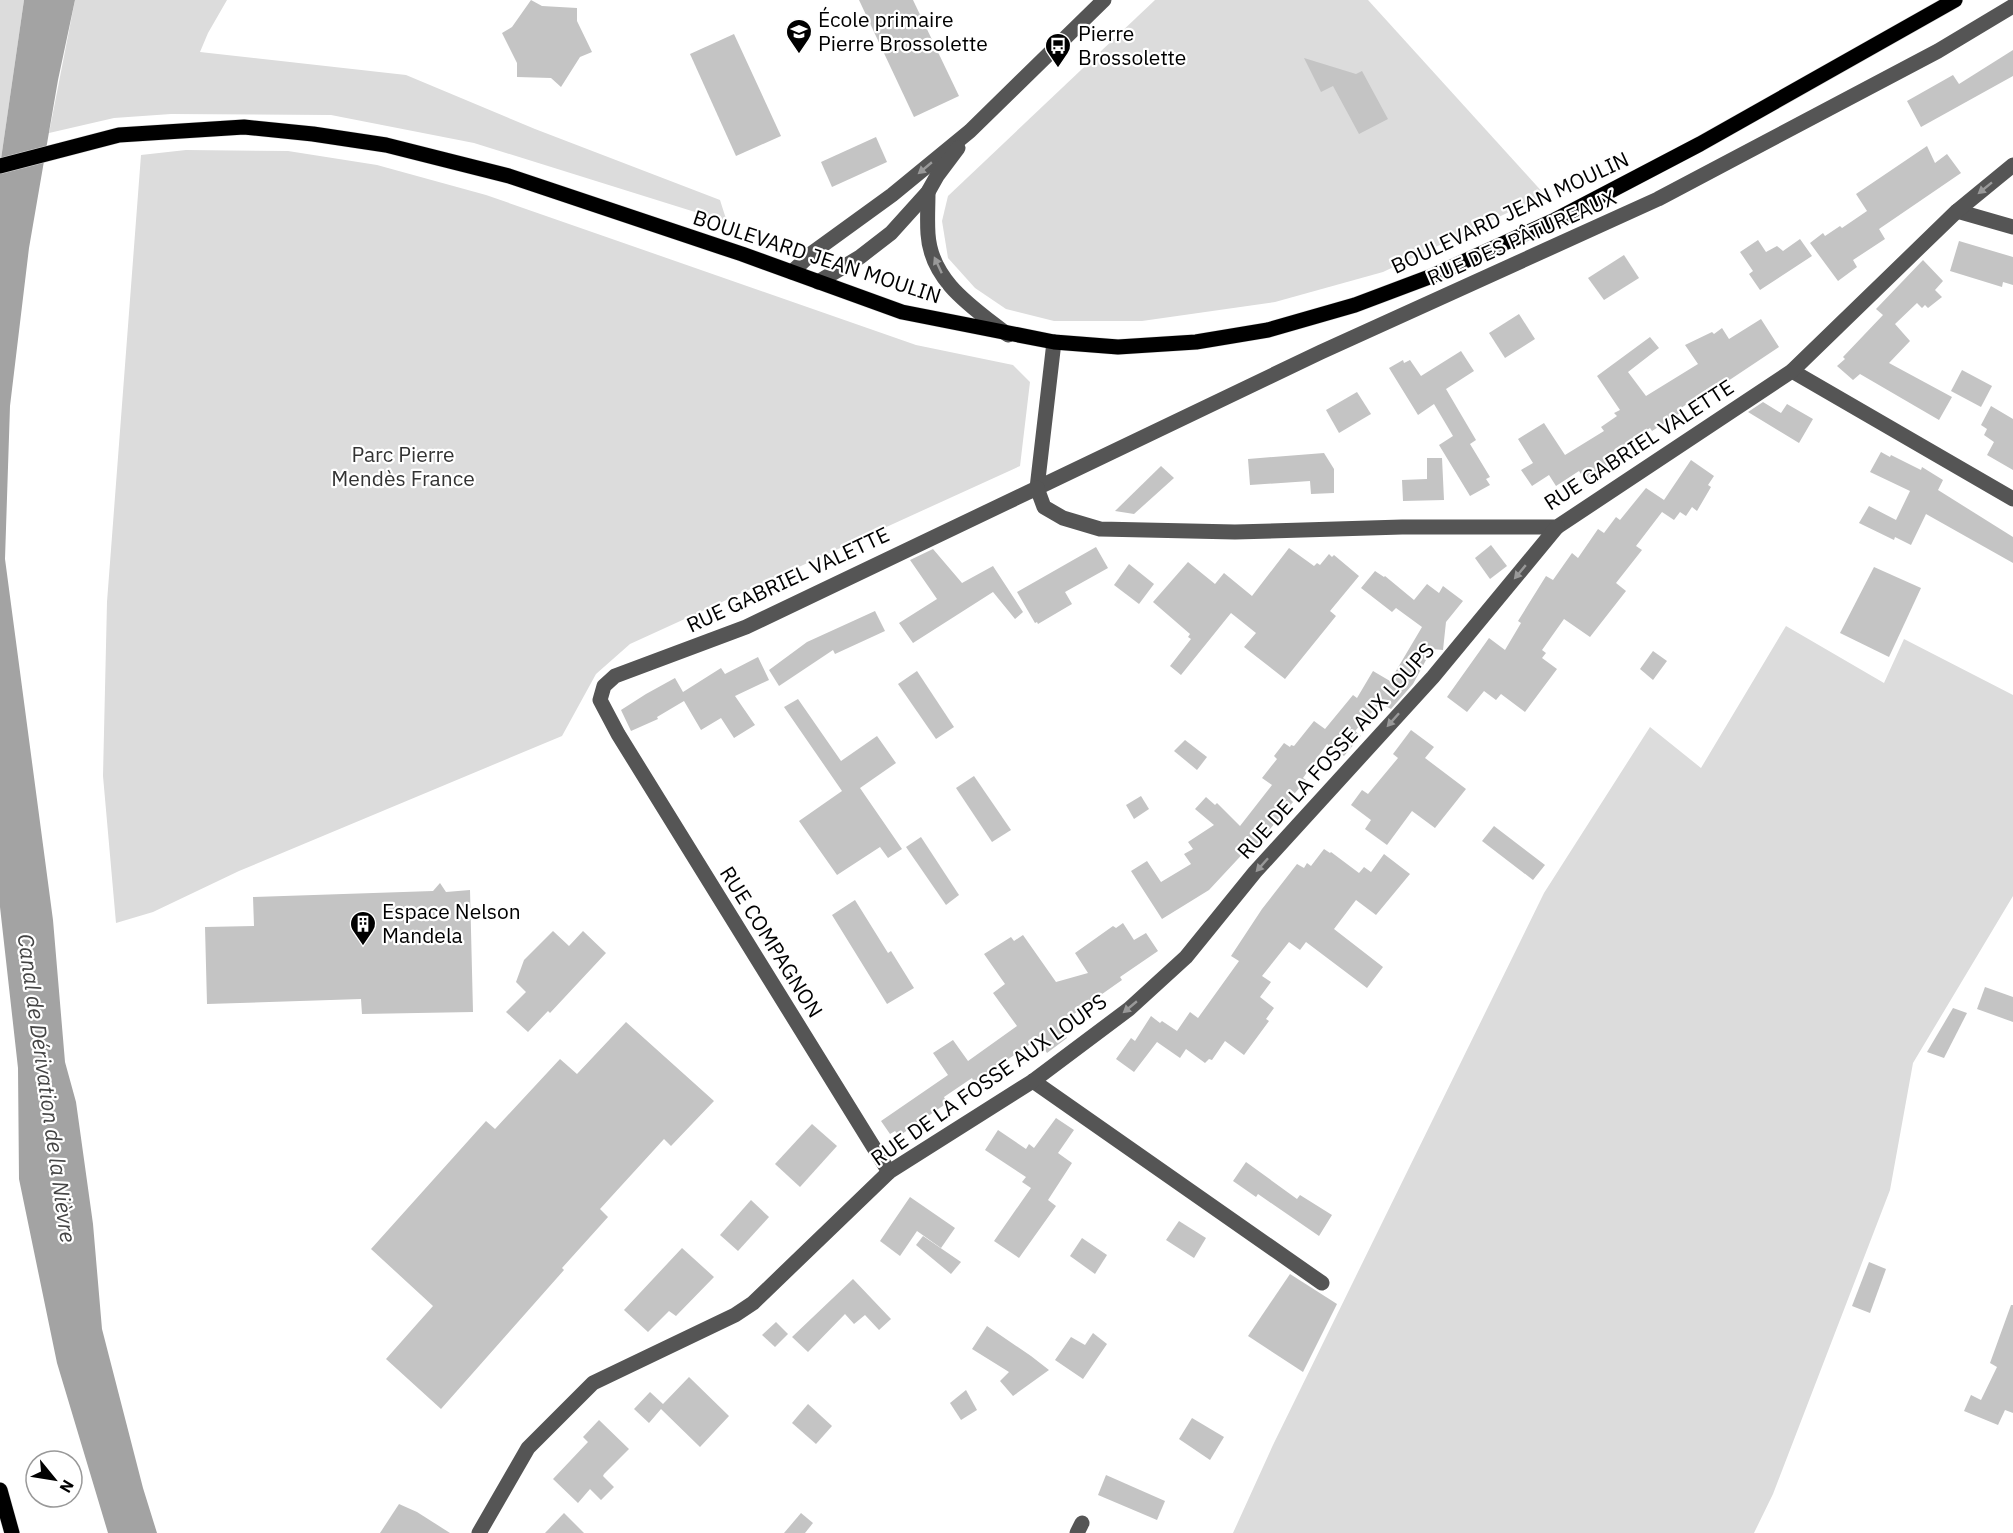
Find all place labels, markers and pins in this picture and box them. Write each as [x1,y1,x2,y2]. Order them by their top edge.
place label: École primaire Pierre Brossolette [818,5,988,57]
school or university icon: École primaire Pierre Brossolette [784,17,814,55]
place label: Pierre Brossolette [1078,19,1186,71]
bus stop icon: Pierre Brossolette [1043,31,1073,69]
place label: Espace Nelson Mandela [382,897,521,949]
building icon: Espace Nelson Mandela [348,909,378,947]

